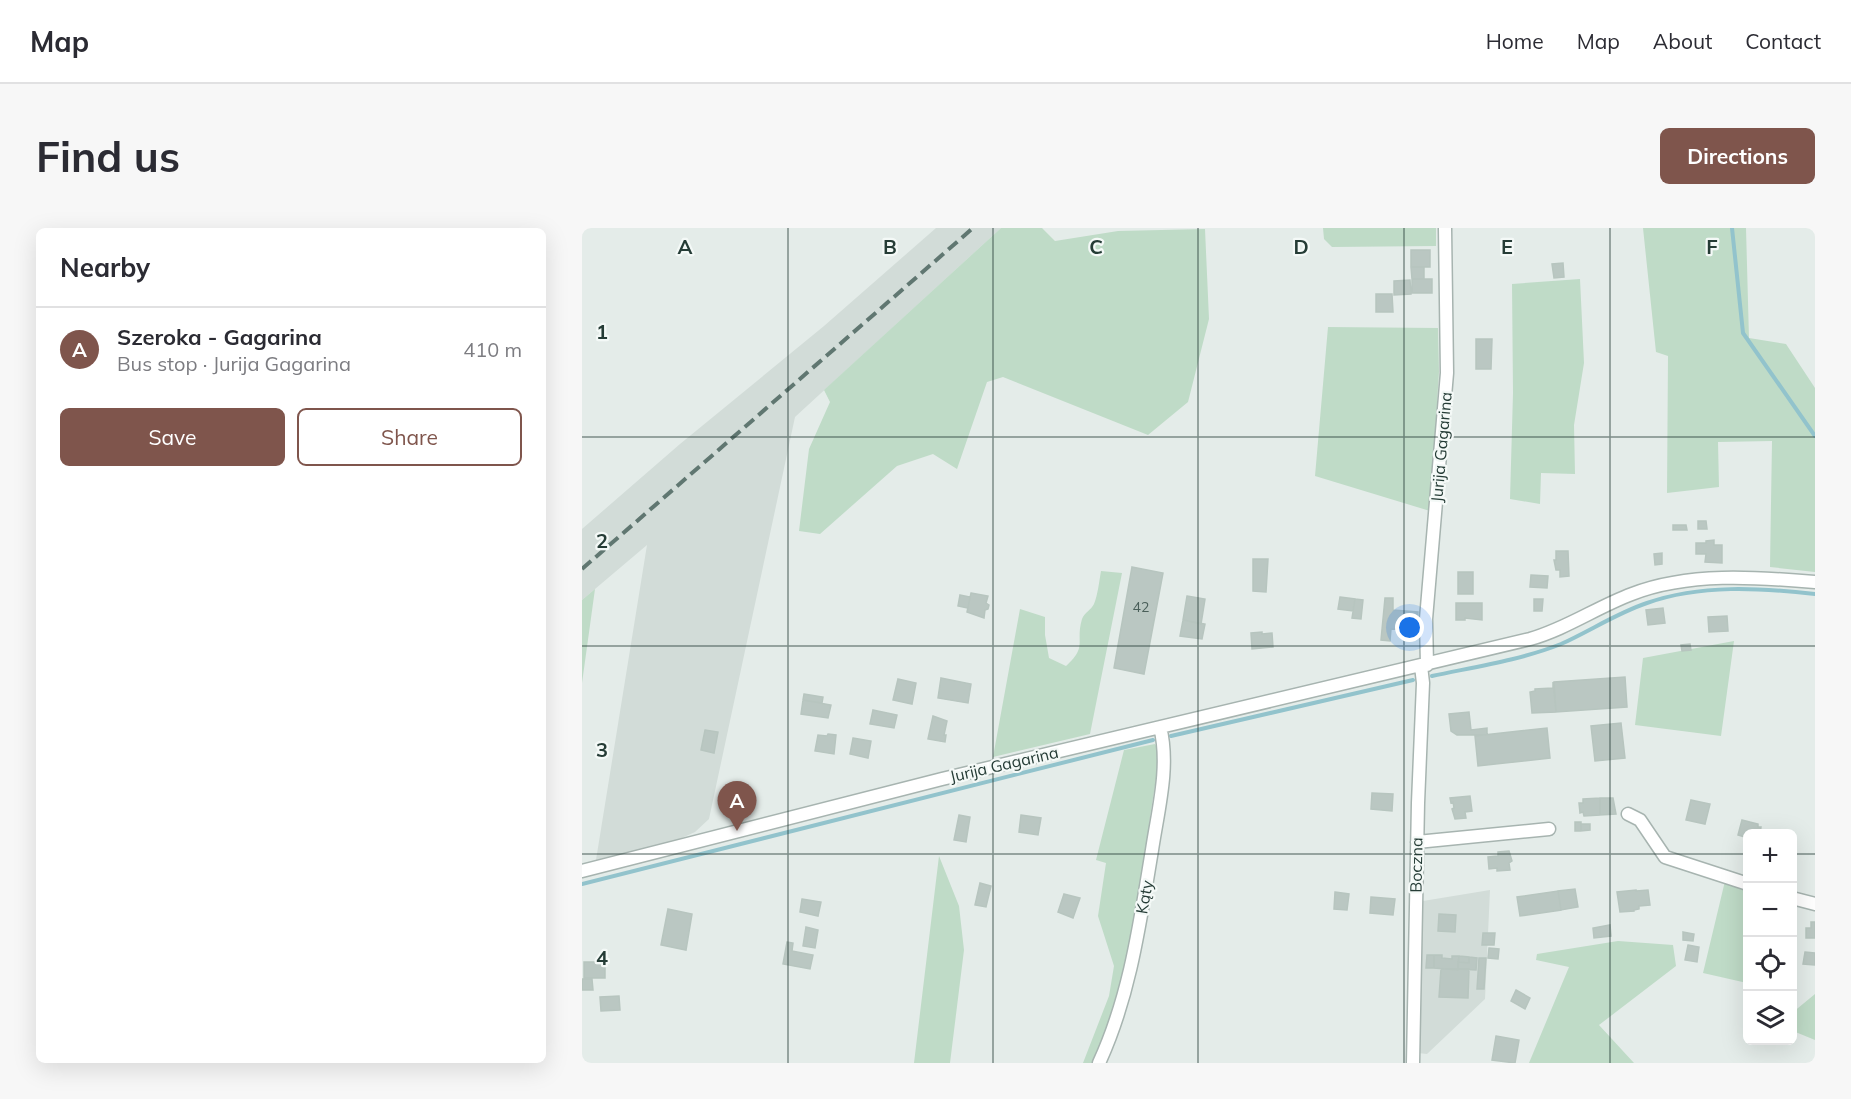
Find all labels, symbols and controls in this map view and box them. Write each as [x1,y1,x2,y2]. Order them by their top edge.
text: Map [30,24,89,59]
text: Home [1486,28,1544,54]
text: Map [1577,28,1620,54]
text: About [1653,28,1712,54]
text: Contact [1745,28,1821,54]
button: Directions [1660,128,1815,184]
text: Find us [36,130,180,183]
text: A [678,234,693,259]
text: B [883,234,897,259]
text: C [1089,234,1103,259]
text: D [1293,234,1309,259]
text: E [1501,234,1513,259]
text: F [1706,234,1718,259]
text: Nearby [60,251,150,284]
text: 1 [596,319,608,344]
text: Szeroka - Gagarina [117,323,322,351]
text: A [72,337,87,362]
text: 410 m [463,337,522,362]
text: Bus stop · Jurija Gagarina [117,351,351,376]
street label: Jurija Gagarina [1426,391,1456,503]
button: Save [60,408,285,466]
button: Share [297,408,522,466]
text: 2 [596,528,608,553]
house number: 42 [1133,598,1149,616]
your location [1395,613,1424,642]
text: 3 [596,737,608,762]
street label: Jurija Gagarina [948,742,1060,786]
pin: A [718,782,756,831]
map controls [1743,829,1797,1045]
button: + [1743,829,1797,883]
street label: Boczna [1406,837,1426,893]
street label: Kąty [1131,878,1157,915]
button: − [1743,883,1797,937]
button: locate [1743,937,1797,991]
text: 4 [596,945,608,970]
button: layers [1743,991,1797,1045]

